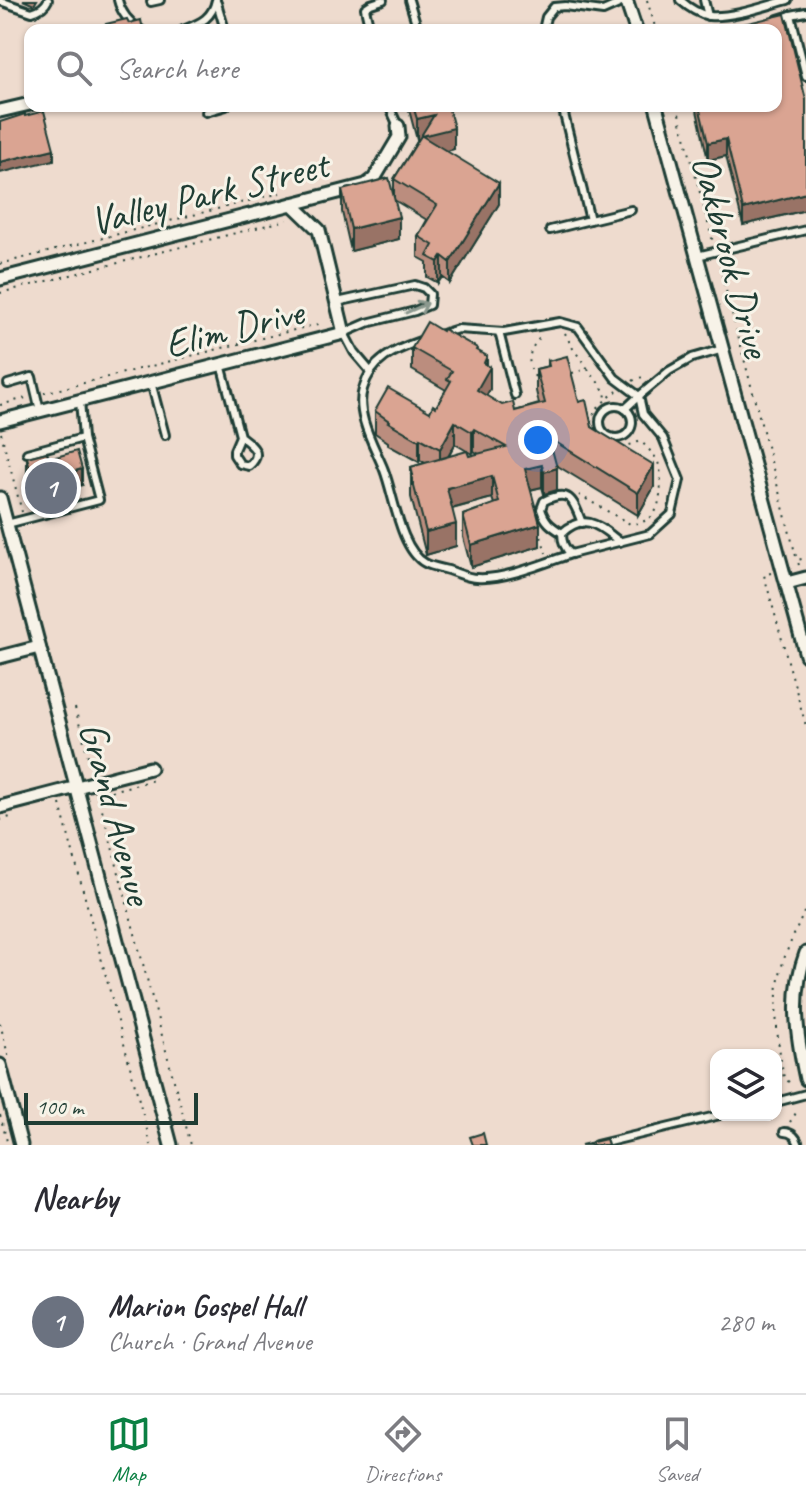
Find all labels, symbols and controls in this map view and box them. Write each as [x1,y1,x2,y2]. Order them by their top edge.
search box [24,24,782,112]
icon: search [52,46,96,90]
text: Search here [116,49,238,87]
street label: Valley Park Street [85,138,337,247]
street label: Oakbrook Drive [680,149,783,366]
street label: Elim Drive [160,286,311,369]
one-way arrow [405,299,429,314]
your location [518,420,558,460]
pin: 1 [25,458,77,518]
street label: Grand Avenue [68,716,165,912]
map controls [710,1049,782,1121]
button: layers [710,1049,782,1121]
scale bar [24,1089,198,1125]
text: 100 m [36,1093,83,1121]
text: Nearby [32,1176,118,1219]
text: Marion Gospel Hall [108,1287,302,1325]
text: 1 [52,1306,64,1339]
text: 280 m [718,1306,774,1339]
text: Church · Grand Avenue [108,1325,312,1358]
tab: Map [107,1412,151,1488]
tab: Directions [365,1412,441,1488]
tab: Saved [655,1412,699,1488]

